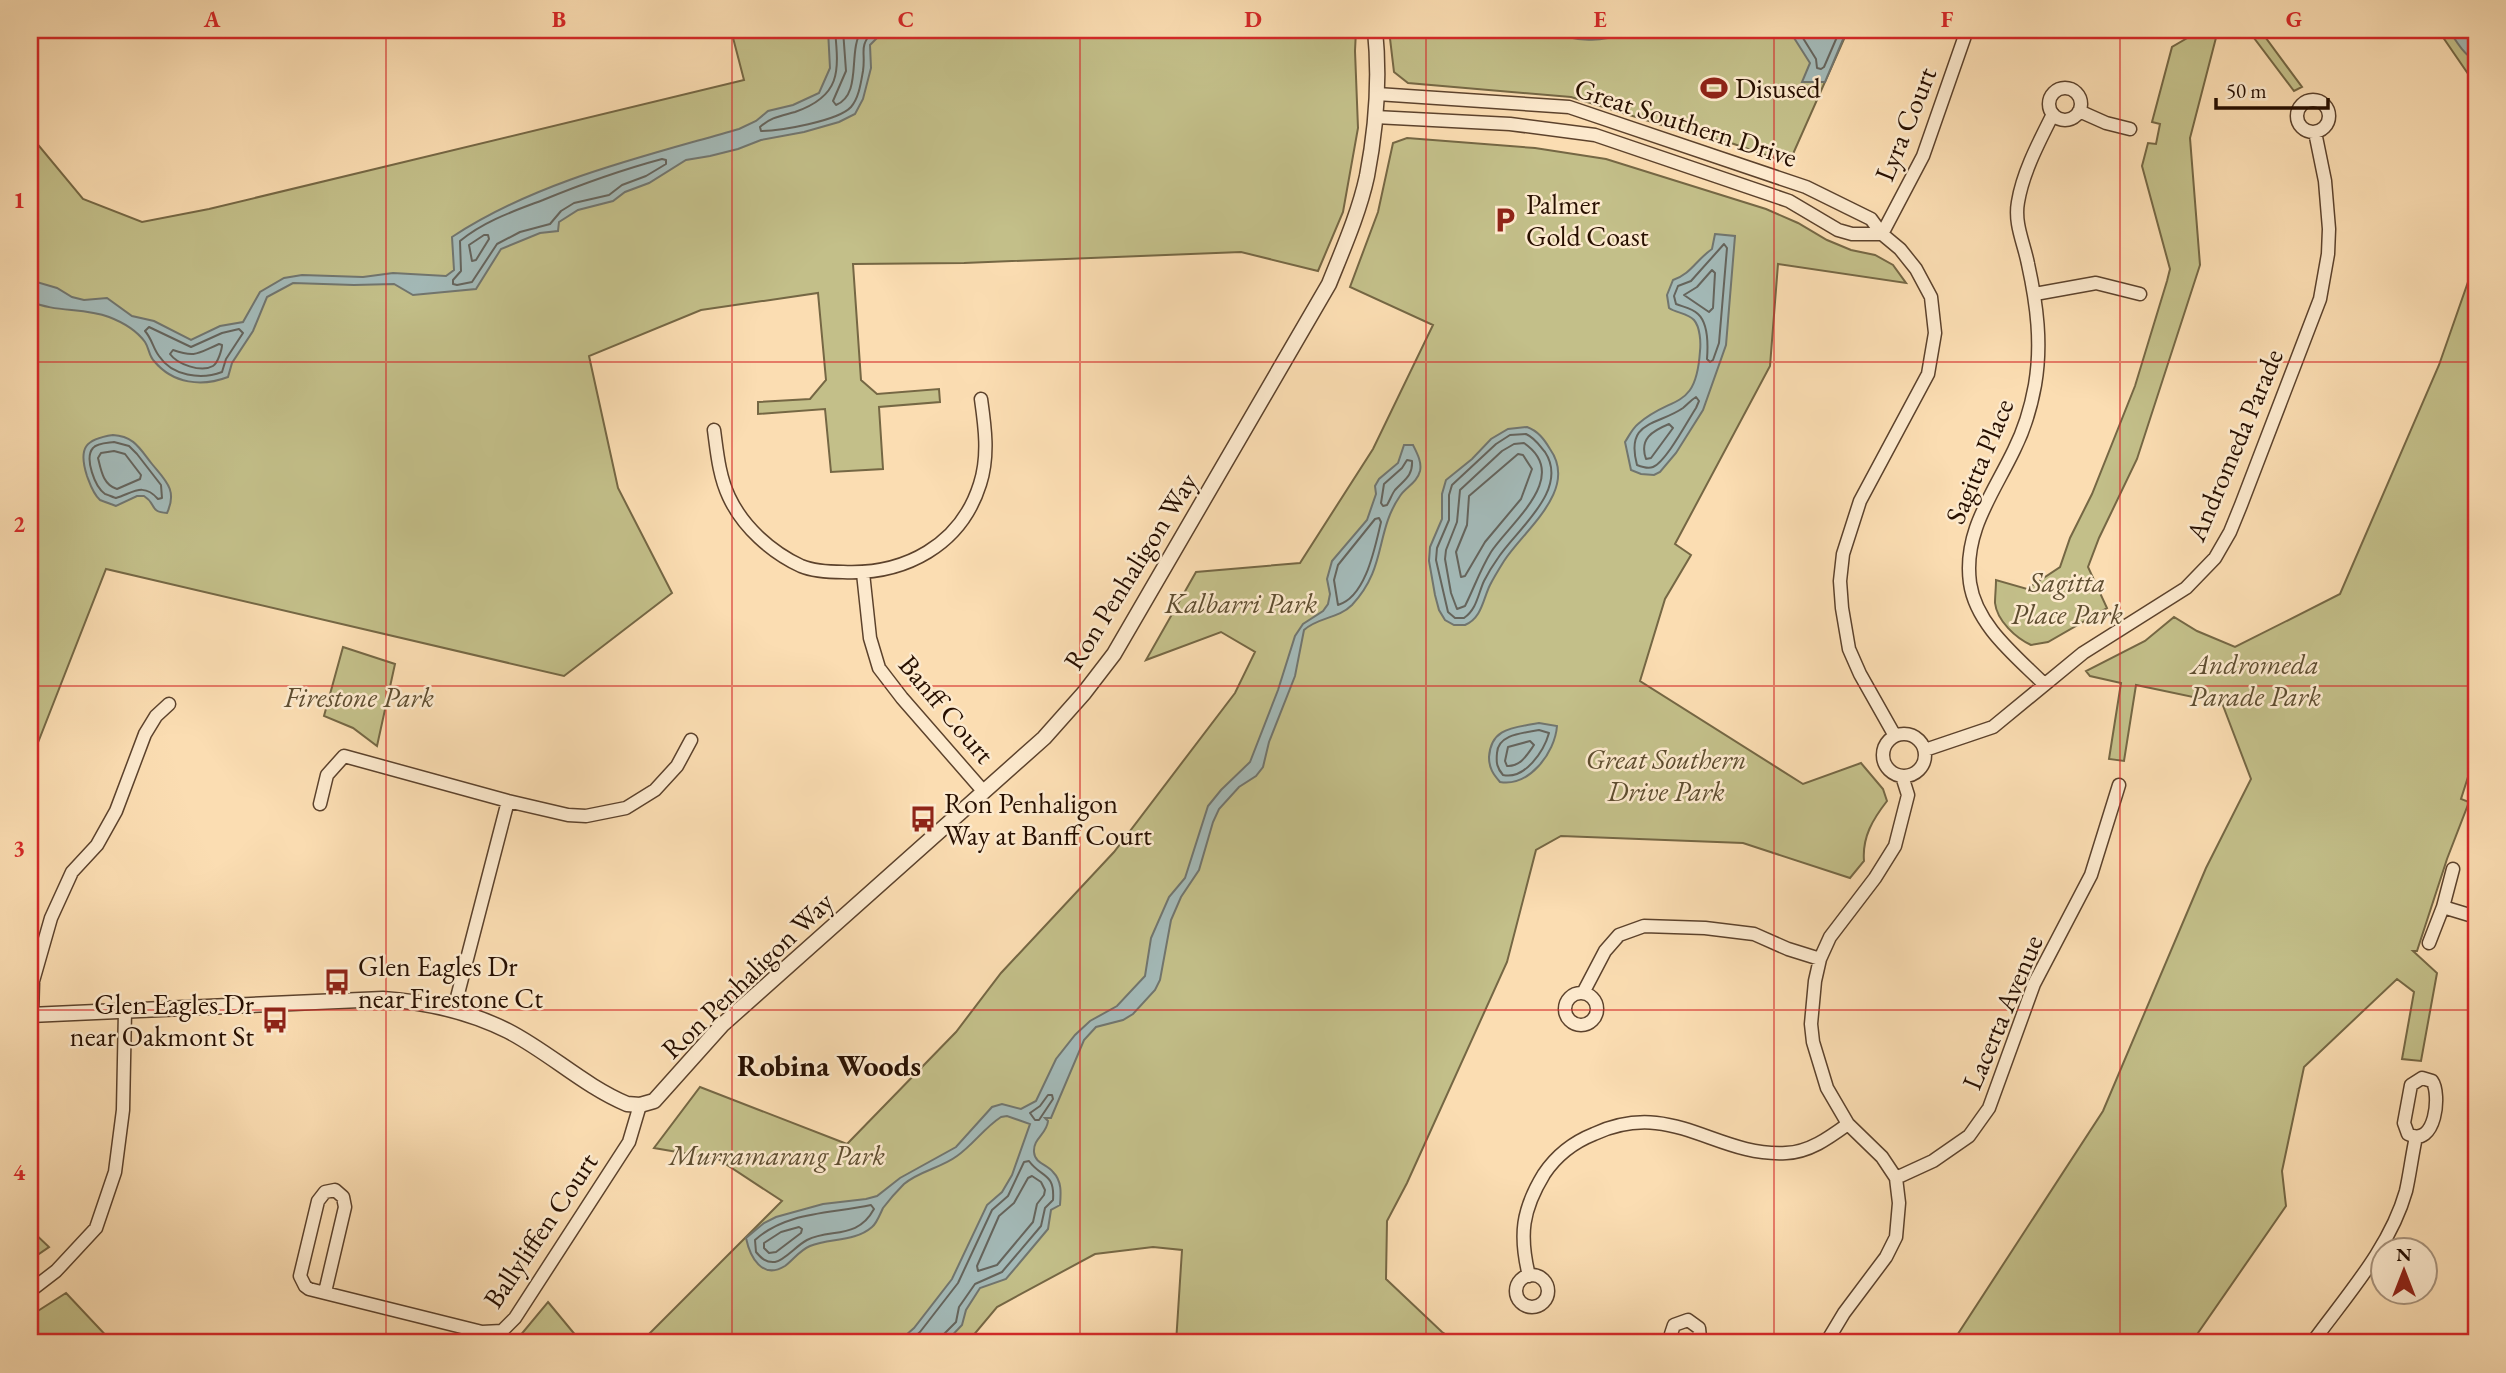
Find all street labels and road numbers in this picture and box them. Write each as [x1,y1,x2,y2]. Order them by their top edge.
street label: Lyra Court [1866,61,1944,186]
street label: Great Southern Drive [1570,69,1802,175]
street label: Andromeda Parade [2177,343,2291,548]
street label: Sagitta Place [1937,393,2022,529]
street label: Ron Penhaligon Way [1055,465,1205,676]
street label: Banff Court [891,647,1003,771]
street label: Ron Penhaligon Way [653,883,841,1066]
street label: Lacerta Avenue [1953,929,2051,1095]
street label: Ballyliffen Court [475,1145,605,1315]

